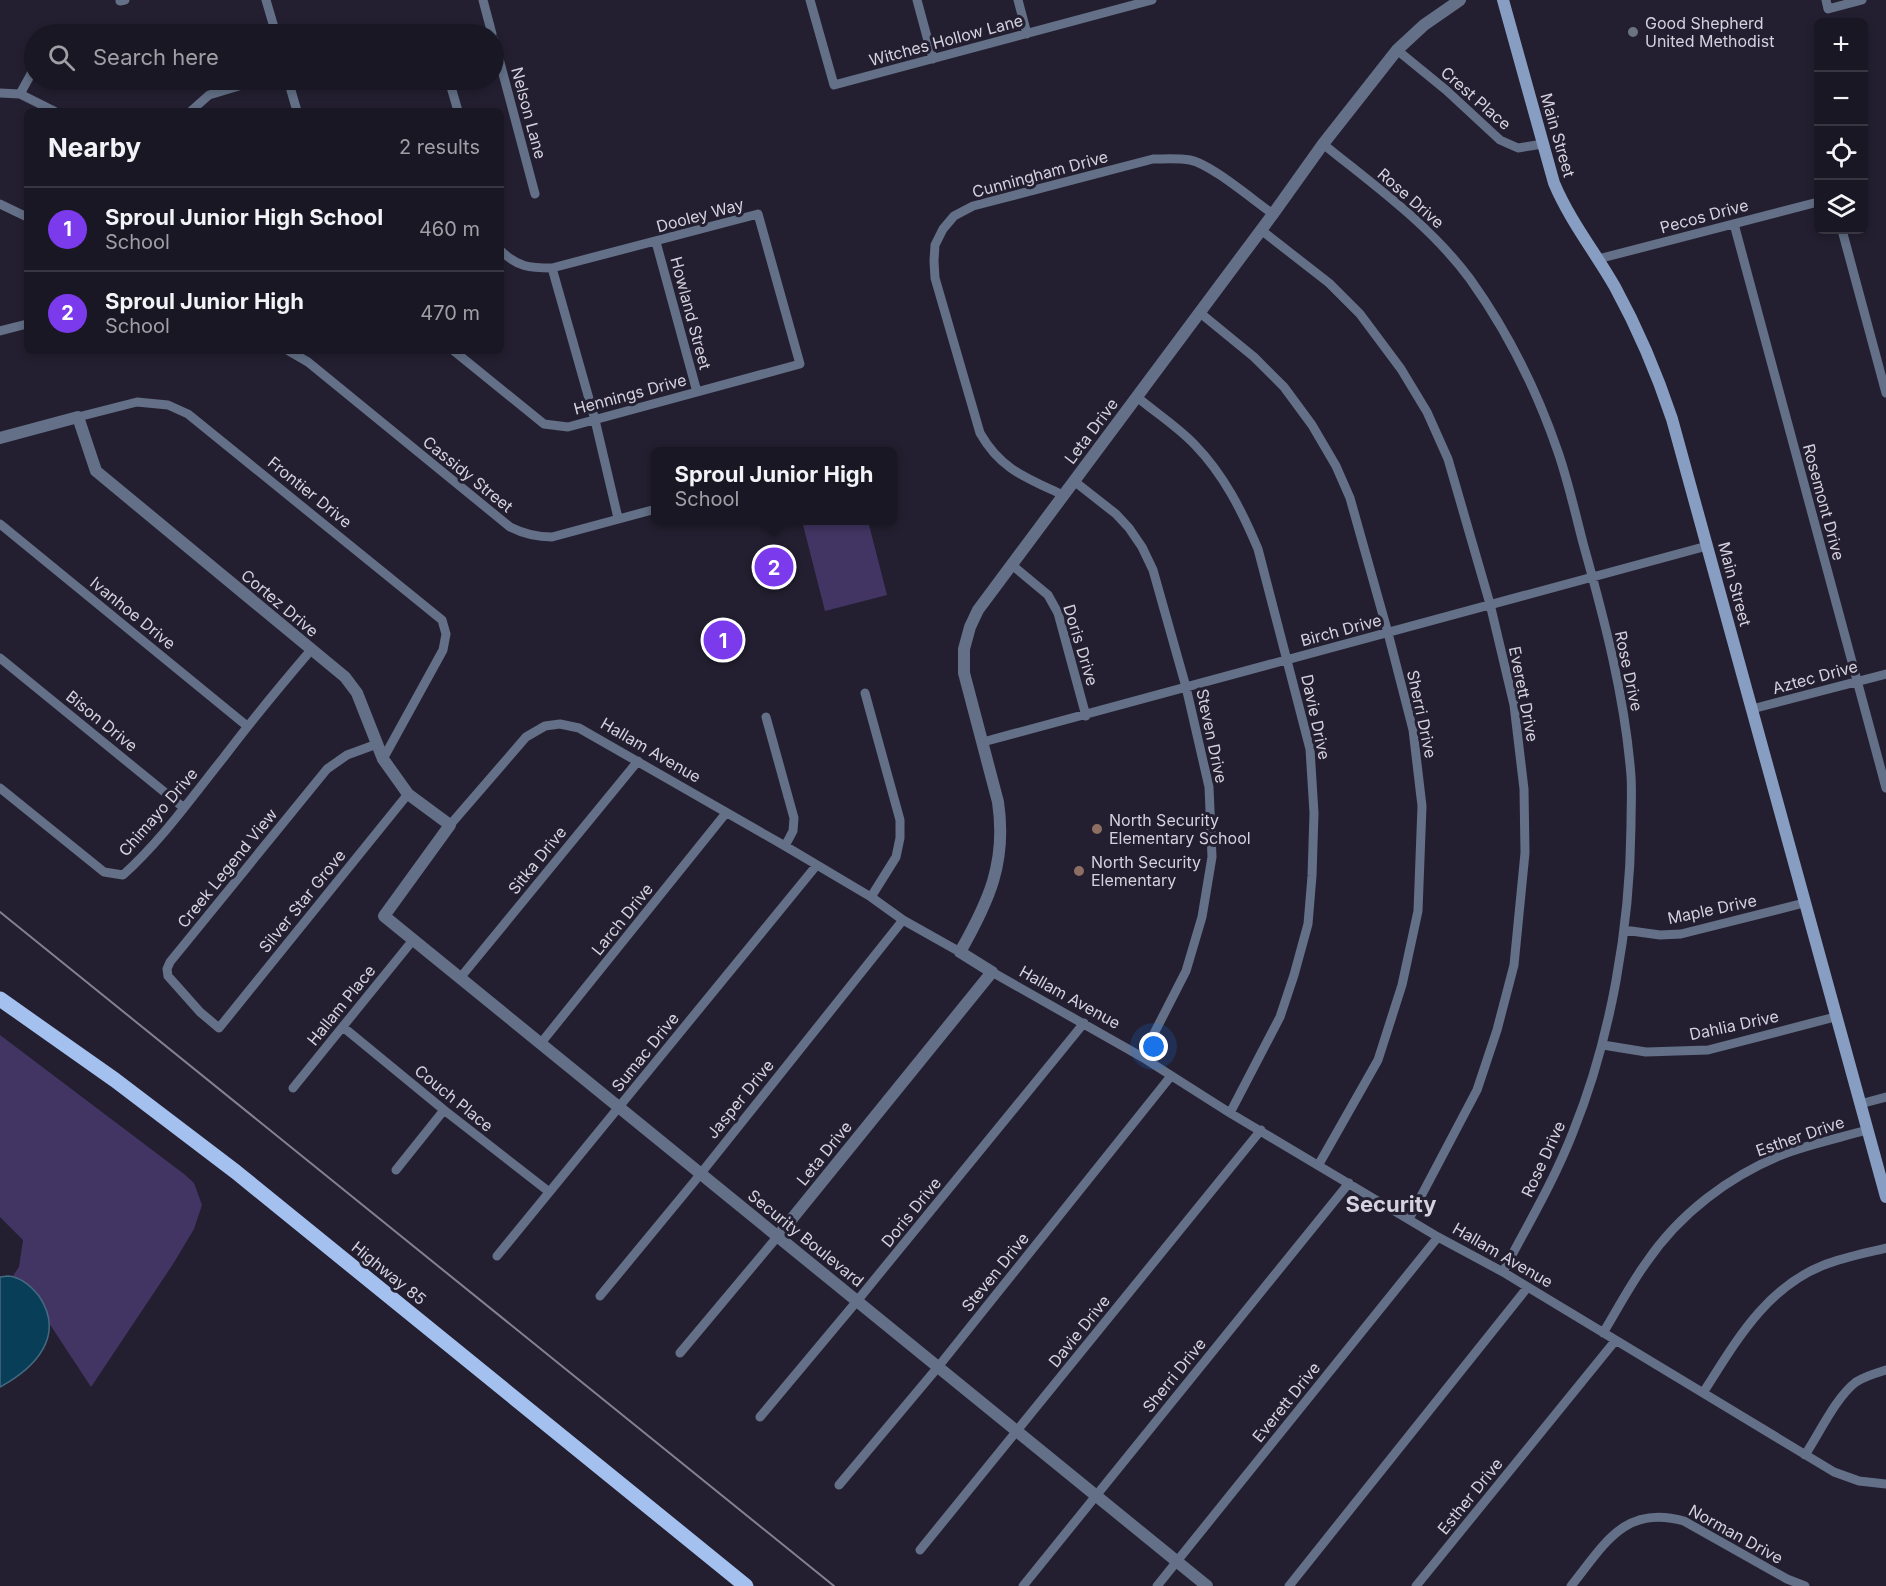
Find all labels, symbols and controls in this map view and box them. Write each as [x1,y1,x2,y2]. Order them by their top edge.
street label: Witches Hollow Lane [867,10,1025,70]
place label: Good Shepherd United Methodist [1645,13,1774,51]
map controls [1814,18,1868,234]
button: + [1814,18,1868,72]
search box [24,24,504,90]
marker: Good Shepherd United Methodist [1626,25,1640,39]
icon: search [45,41,78,74]
text: Search here [93,44,219,70]
street label: Crest Place [1437,62,1515,134]
street label: Nelson Lane [507,65,551,161]
button: − [1814,72,1868,126]
street label: Main Street [1536,91,1580,179]
button: locate [1814,126,1868,180]
text: Nearby [48,132,141,163]
text: 2 results [399,135,480,159]
street label: Cunningham Drive [970,146,1110,202]
street label: Rose Drive [1374,164,1448,232]
button: layers [1814,180,1868,234]
street label: Dooley Way [654,194,746,236]
street label: Pecos Drive [1658,195,1750,237]
text: Sproul Junior High School [105,204,383,230]
text: 1 [63,217,72,241]
text: 460 m [419,217,480,241]
text: School [105,230,170,254]
street label: Howland Street [666,254,716,372]
text: Sproul Junior High [105,288,304,314]
text: 2 [61,301,74,325]
text: 470 m [420,301,480,325]
text: School [105,314,170,338]
street label: Hennings Drive [571,369,689,419]
street label: Leta Drive [1060,394,1122,468]
street label: Cassidy Street [419,432,517,516]
street label: Rosemont Drive [1799,441,1849,563]
popup [651,447,897,525]
street label: Frontier Drive [264,452,356,532]
text: Sproul Junior High [675,461,873,487]
text: School [675,487,739,511]
street label: Main Street [1714,540,1756,628]
pin: 2 [754,544,794,590]
street label: Cortez Drive [237,565,323,641]
street label: Ivanhoe Drive [86,572,180,654]
street label: Doris Drive [1059,602,1103,688]
street label: Birch Drive [1298,610,1384,650]
pin: 1 [704,618,742,662]
street label: Rose Drive [1611,629,1647,713]
street label: Everett Drive [1505,644,1543,744]
street label: Aztec Drive [1770,656,1860,698]
street label: Sherri Drive [1403,668,1441,760]
street label: Davie Drive [1297,673,1335,761]
street label: Bison Drive [62,686,142,756]
street label: Steven Drive [1192,687,1232,785]
street label: Hallam Avenue [597,713,705,787]
street label: Chimayo Drive [114,764,202,860]
street label: Creek Legend View [173,804,281,932]
place label: North Security Elementary School [1109,810,1251,848]
street label: Sitka Drive [504,822,570,898]
marker: North Security Elementary School [1090,822,1104,836]
street label: Silver Star Grove [254,845,350,957]
place label: North Security Elementary [1091,852,1201,890]
marker: North Security Elementary [1072,864,1086,878]
street label: Larch Drive [587,879,657,959]
street label: Maple Drive [1666,890,1758,928]
street label: Hallam Place [302,961,380,1049]
street label: Hallam Avenue [1016,961,1124,1033]
street label: Dahlia Drive [1687,1006,1781,1044]
street label: Sumac Drive [607,1008,683,1096]
your location [1139,1032,1168,1061]
street label: Jasper Drive [702,1055,778,1143]
street label: Couch Place [411,1060,497,1136]
street label: Esther Drive [1753,1112,1847,1160]
street label: Leta Drive [792,1117,856,1189]
street label: Rose Drive [1517,1118,1569,1200]
street label: Doris Drive [877,1173,945,1251]
street label: Security Boulevard [744,1185,868,1291]
district label: Security [1345,1191,1437,1217]
street label: Hallam Avenue [1449,1218,1557,1292]
street label: Steven Drive [957,1228,1033,1316]
street label: Highway 85 [348,1237,430,1309]
street label: Davie Drive [1044,1291,1114,1371]
street label: Sherri Drive [1138,1334,1210,1416]
street label: Everett Drive [1248,1358,1324,1446]
street label: Esther Drive [1433,1454,1507,1538]
street label: Norman Drive [1685,1500,1787,1568]

